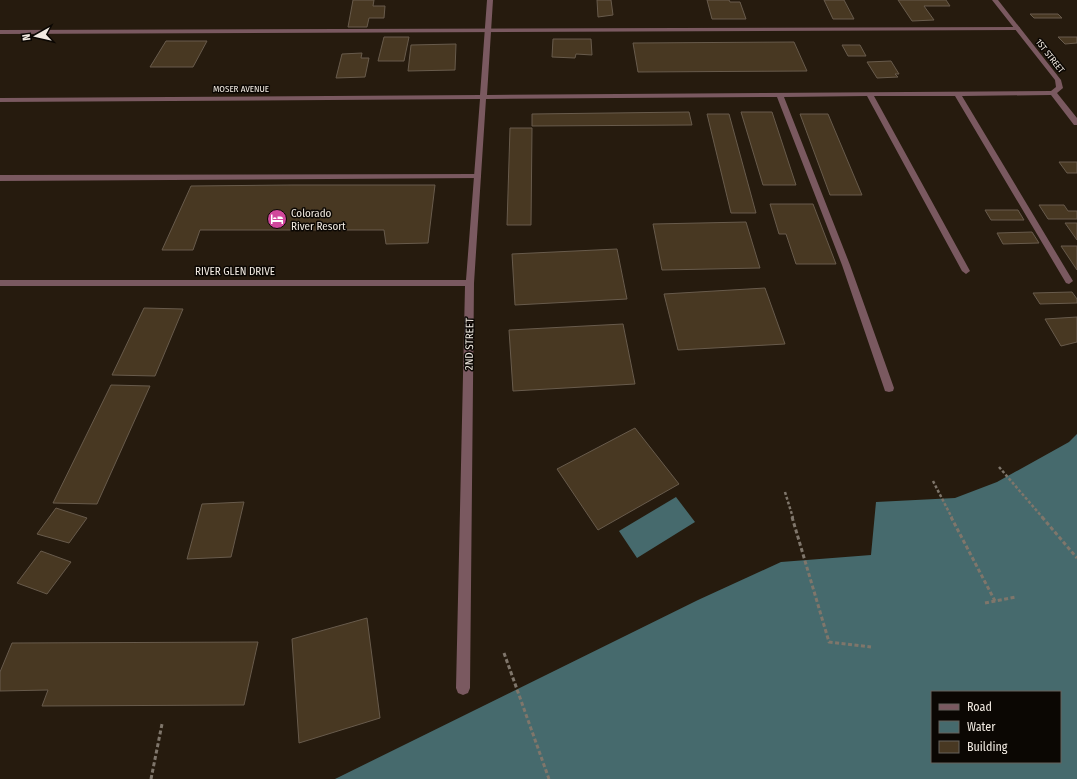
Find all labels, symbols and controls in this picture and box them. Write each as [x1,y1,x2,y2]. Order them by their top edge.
north arrow [16,16,56,56]
text: N [20,33,33,41]
street label: 1ST STREET [1034,37,1067,75]
street label: MOSER AVENUE [213,84,269,94]
place label: Colorado River Resort [291,207,346,233]
hotel icon: Colorado River Resort [266,208,288,230]
street label: RIVER GLEN DRIVE [195,265,275,278]
street label: 2ND STREET [463,317,476,370]
legend [931,691,1061,763]
text: Road [967,700,992,714]
text: Water [967,720,996,734]
text: Building [967,740,1008,754]

